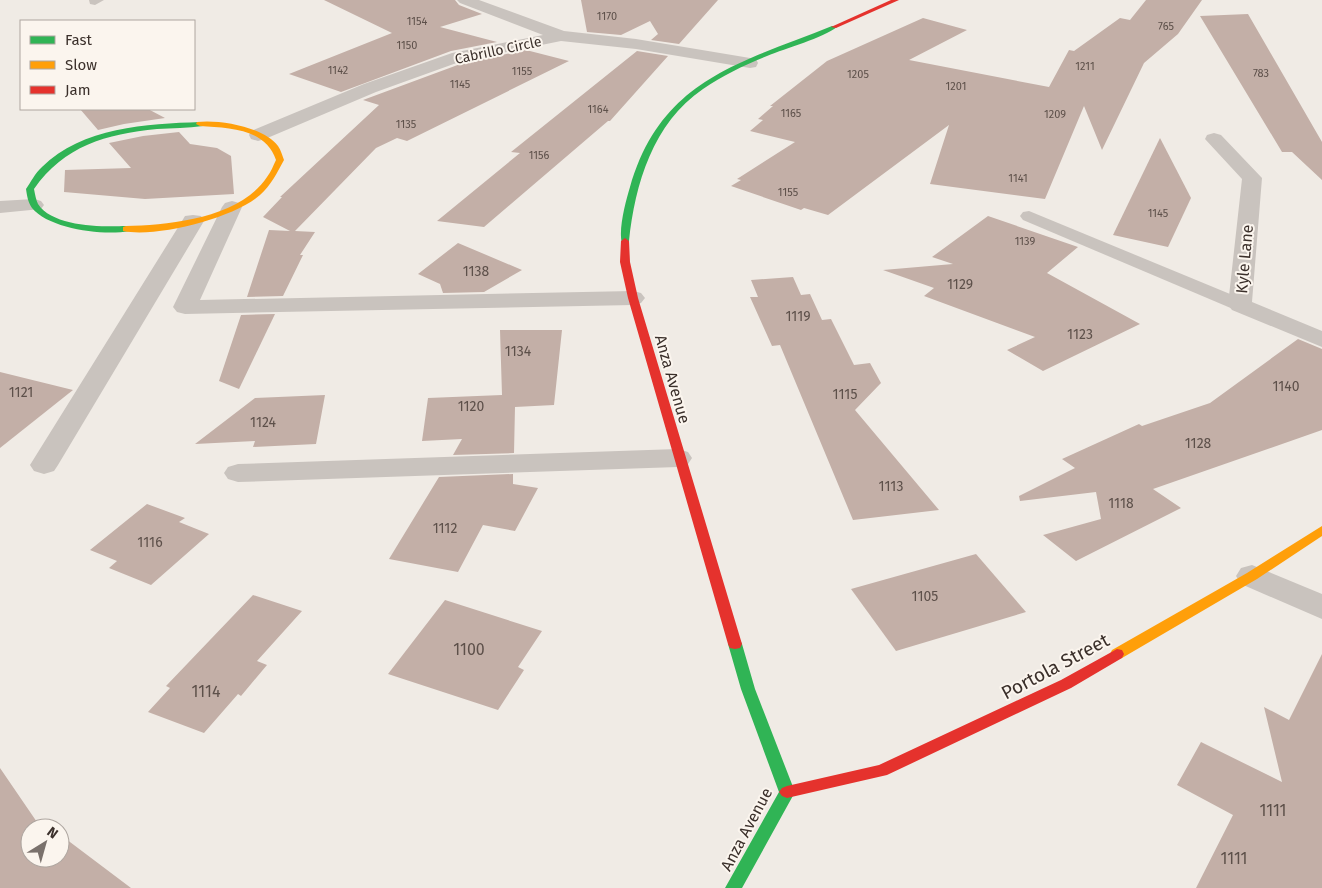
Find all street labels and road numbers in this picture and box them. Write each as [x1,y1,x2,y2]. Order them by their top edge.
street label: Cabrillo Circle [453,33,543,68]
street label: Kyle Lane [1232,224,1257,294]
street label: Anza Avenue [651,333,694,426]
street label: Portola Street [997,628,1113,705]
street label: Anza Avenue [717,784,776,874]

